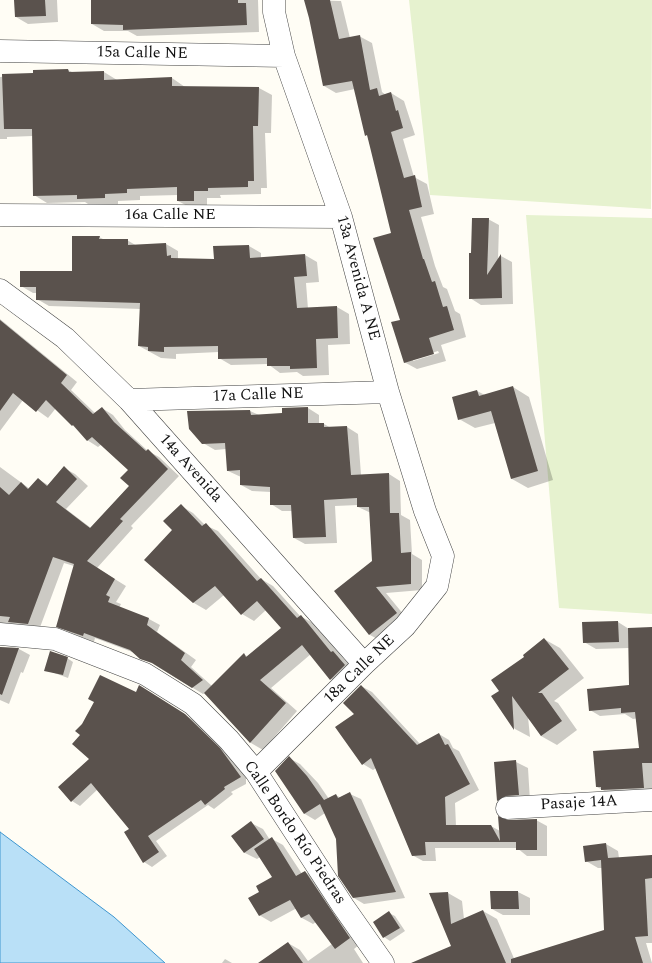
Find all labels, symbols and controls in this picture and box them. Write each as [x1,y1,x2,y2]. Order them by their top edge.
street label: 15a Calle NE [96,44,188,64]
street label: 16a Calle NE [124,206,216,226]
street label: 13a Avenida A NE [331,213,383,343]
street label: 17a Calle NE [212,385,304,407]
street label: 14a Avenida [154,431,226,507]
street label: 18a Calle NE [320,631,400,709]
street label: Calle Bordo Río Piedras [239,758,349,908]
street label: Pasaje 14A [540,792,618,816]

